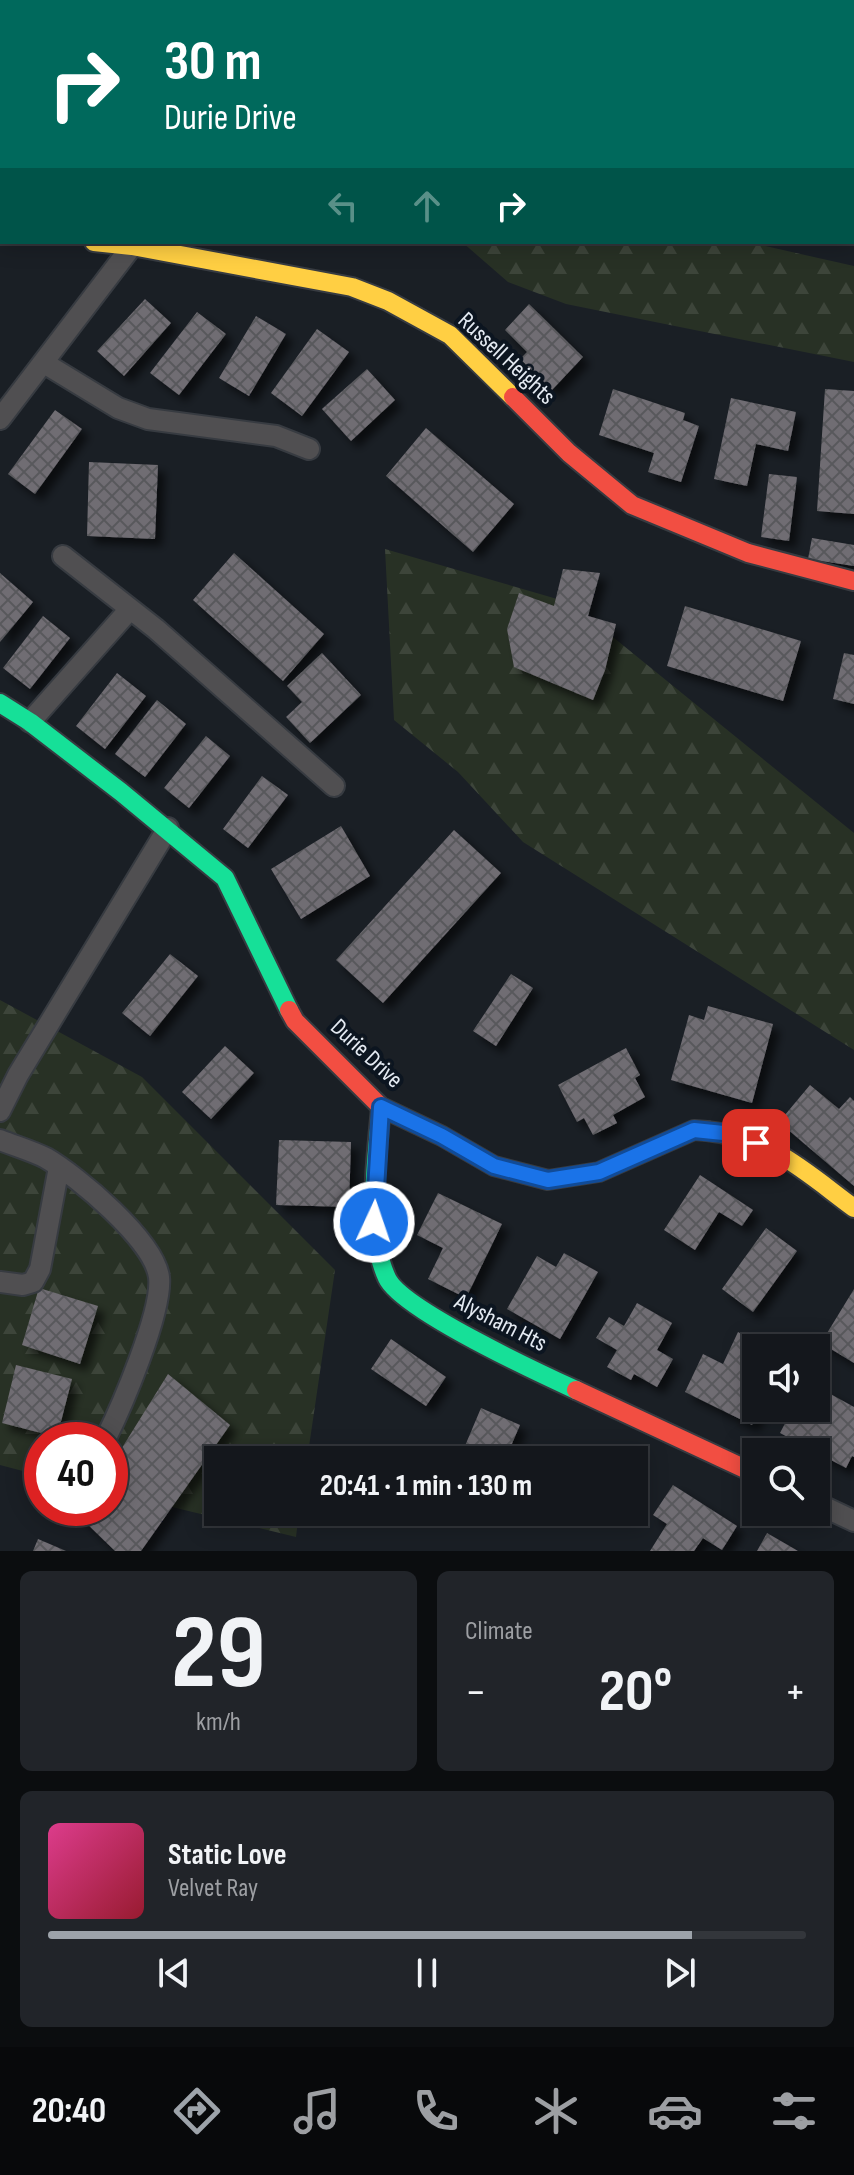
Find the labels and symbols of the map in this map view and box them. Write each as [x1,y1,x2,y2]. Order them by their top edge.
street label: Russell Heights [452,306,561,411]
street label: Durie Drive [324,1013,409,1094]
pin [722,1109,790,1177]
position arrow [332,1180,416,1264]
street label: Alysham Hts [449,1286,552,1358]
speed limit sign: 40 [24,1422,128,1526]

